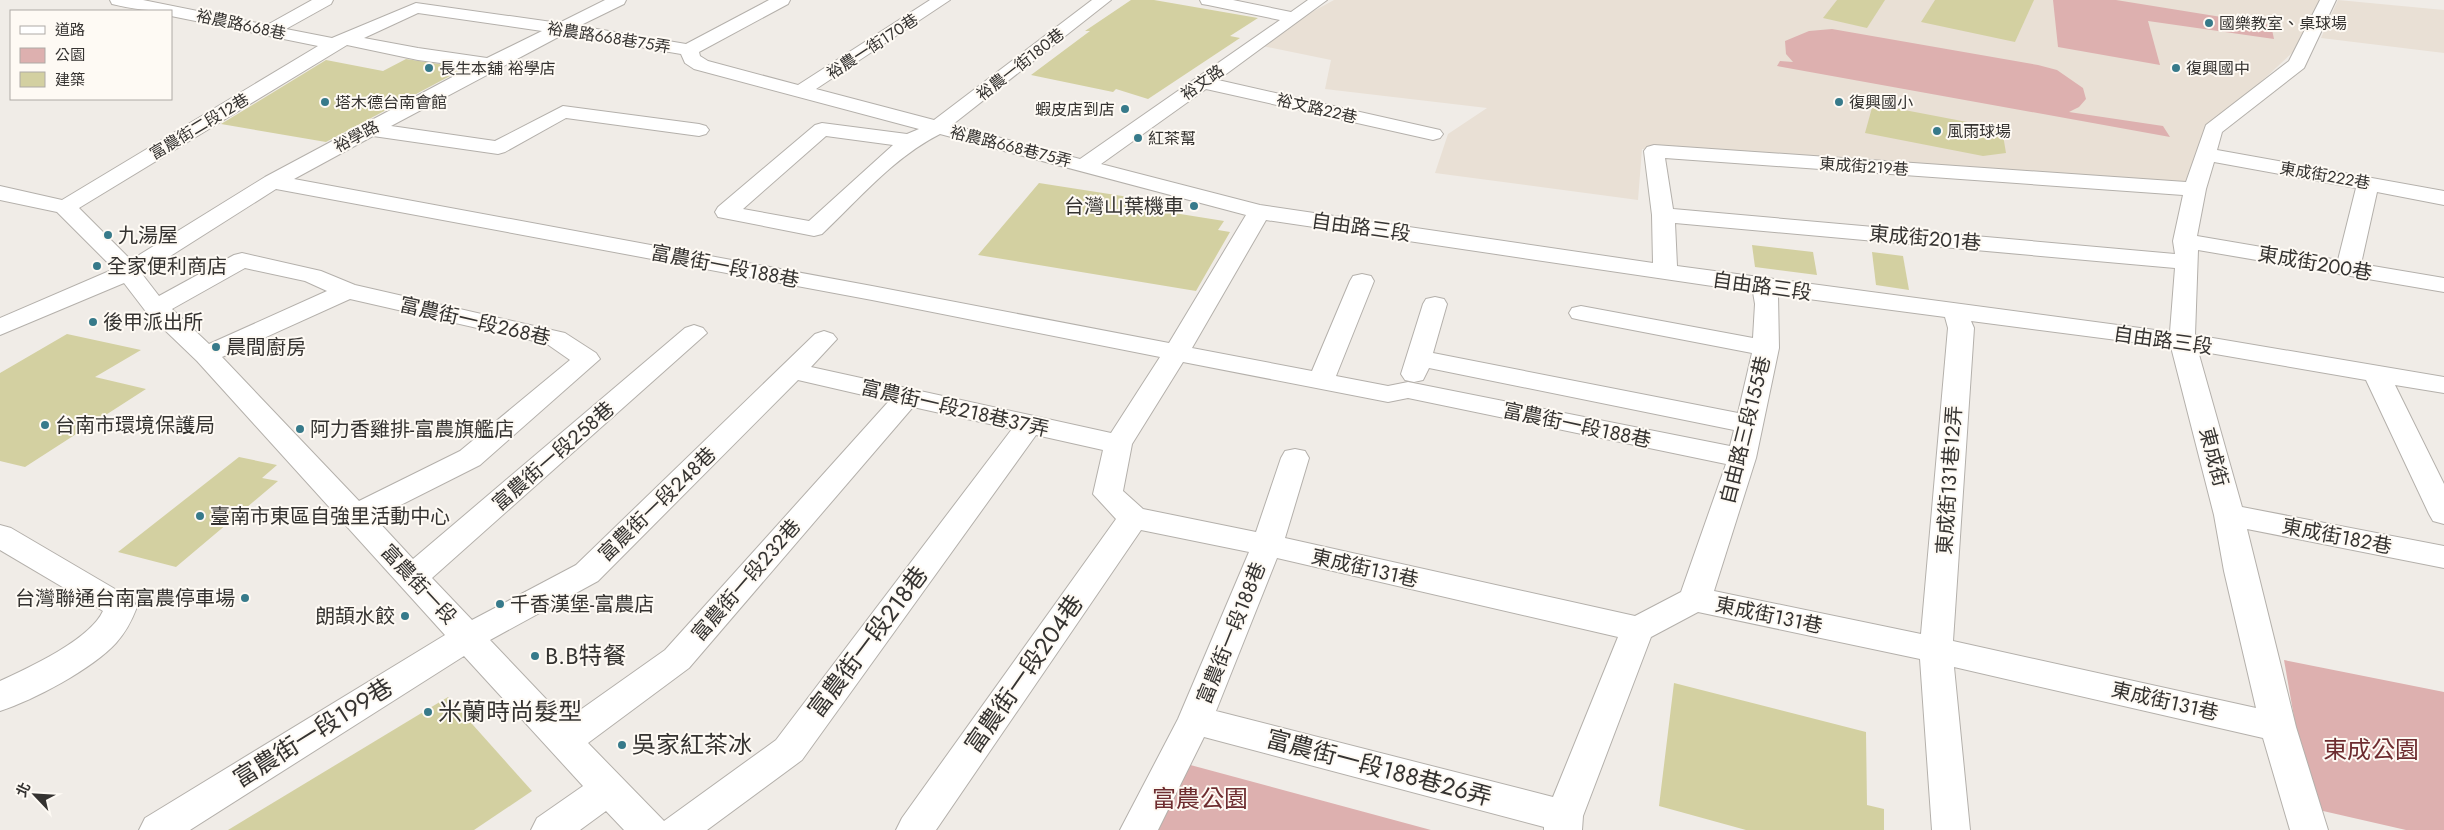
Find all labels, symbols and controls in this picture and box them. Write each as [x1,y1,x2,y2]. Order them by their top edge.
street label: 裕農路668巷 [194,4,288,45]
street label: 裕農一街170巷 [822,8,923,85]
legend [10,10,172,100]
place label: 國樂教室、桌球場 [2219,12,2347,35]
street label: 裕農路668巷75弄 [546,16,672,59]
marker: 國樂教室、桌球場 [2203,17,2215,29]
text: 道路 [55,19,85,41]
street label: 裕農一街180巷 [972,23,1069,106]
text: 公園 [55,44,85,66]
place label: 長生本舖 裕學店 [439,57,556,80]
place label: 復興國中 [2186,57,2250,80]
street label: 裕文路 [1176,59,1229,106]
marker: 長生本舖 裕學店 [423,62,435,74]
marker: 復興國中 [2170,62,2182,74]
text: 建築 [55,69,85,91]
street label: 富農街二段12巷 [145,88,253,165]
street label: 裕文路22巷 [1274,88,1360,129]
place label: 塔木德台南會館 [335,91,447,114]
place label: 復興國小 [1849,91,1913,114]
marker: 塔木德台南會館 [319,96,331,108]
marker: 復興國小 [1833,96,1845,108]
place label: 蝦皮店到店 [1035,98,1115,121]
marker: 蝦皮店到店 [1119,103,1131,115]
street label: 裕學路 [330,115,383,158]
street label: 裕農路668巷75弄 [948,120,1074,173]
place label: 風雨球場 [1947,120,2011,143]
marker: 風雨球場 [1931,125,1943,137]
place label: 紅茶幫 [1148,127,1196,150]
marker: 紅茶幫 [1132,132,1144,144]
street label: 東成街219巷 [1819,152,1909,181]
street label: 東成街222巷 [2278,156,2372,195]
place label: 台灣山葉機車 [1064,192,1184,221]
marker: 台灣山葉機車 [1188,200,1200,212]
street label: 自由路三段 [1309,206,1412,249]
street label: 東成街201巷 [1868,219,1982,258]
place label: 九湯屋 [118,221,178,250]
marker: 九湯屋 [102,229,114,241]
street label: 富農街一段188巷 [648,238,802,295]
street label: 東成街200巷 [2256,239,2374,288]
place label: 全家便利商店 [107,252,227,281]
marker: 全家便利商店 [91,260,103,272]
street label: 自由路三段 [1710,265,1813,308]
street label: 富農街一段268巷 [397,290,553,353]
place label: 後甲派出所 [103,308,203,337]
marker: 後甲派出所 [87,316,99,328]
street label: 自由路三段 [2111,319,2214,362]
place label: 晨間廚房 [226,333,306,362]
marker: 晨間廚房 [210,341,222,353]
street label: 自由路三段155巷 [1713,353,1778,507]
street label: 富農街一段218巷37弄 [858,373,1052,444]
street label: 富農街一段258巷 [486,395,621,518]
street label: 富農街一段188巷 [1500,396,1654,455]
street label: 東成街131巷12弄 [1930,405,1969,556]
place label: 台南市環境保護局 [55,411,215,440]
place label: 阿力香雞排-富農旗艦店 [310,415,514,444]
marker: 台南市環境保護局 [39,419,51,431]
marker: 阿力香雞排-富農旗艦店 [294,423,306,435]
street label: 東成街 [2192,424,2235,490]
street label: 富農街一段248巷 [592,440,723,568]
place label: 臺南市東區自強里活動中心 [210,502,450,531]
marker: 臺南市東區自強里活動中心 [194,510,206,522]
street label: 東成街182巷 [2280,512,2394,561]
street label: 富農街一段232巷 [685,513,808,648]
street label: 富農街一段 [374,538,463,631]
street label: 東成街131巷 [1309,542,1421,595]
street label: 富農街一段188巷 [1190,558,1273,709]
street label: 富農街一段218巷 [799,559,936,725]
place label: 台灣聯通台南富農停車場 [15,584,235,613]
street label: 富農街一段204巷 [956,587,1091,760]
place label: 千香漢堡-富農店 [510,590,654,619]
street label: 東成街131巷 [1713,590,1825,641]
marker: 台灣聯通台南富農停車場 [239,592,251,604]
marker: 千香漢堡-富農店 [494,598,506,610]
place label: 朗頡水餃 [315,602,395,631]
marker: 朗頡水餃 [399,610,411,622]
place label: B.B特餐 [545,638,627,673]
marker: B.B特餐 [529,650,541,662]
street label: 富農街一段199巷 [226,669,399,796]
street label: 東成街131巷 [2109,675,2221,728]
place label: 米蘭時尚髮型 [438,694,582,729]
marker: 米蘭時尚髮型 [422,706,434,718]
street label: 富農街一段188巷26弄 [1262,721,1496,815]
place label: 吳家紅茶冰 [632,727,752,762]
park label: 東成公園 [2323,732,2419,767]
marker: 吳家紅茶冰 [616,739,628,751]
north arrow [10,770,60,820]
text: 北 [11,779,35,800]
park label: 富農公園 [1152,781,1248,816]

